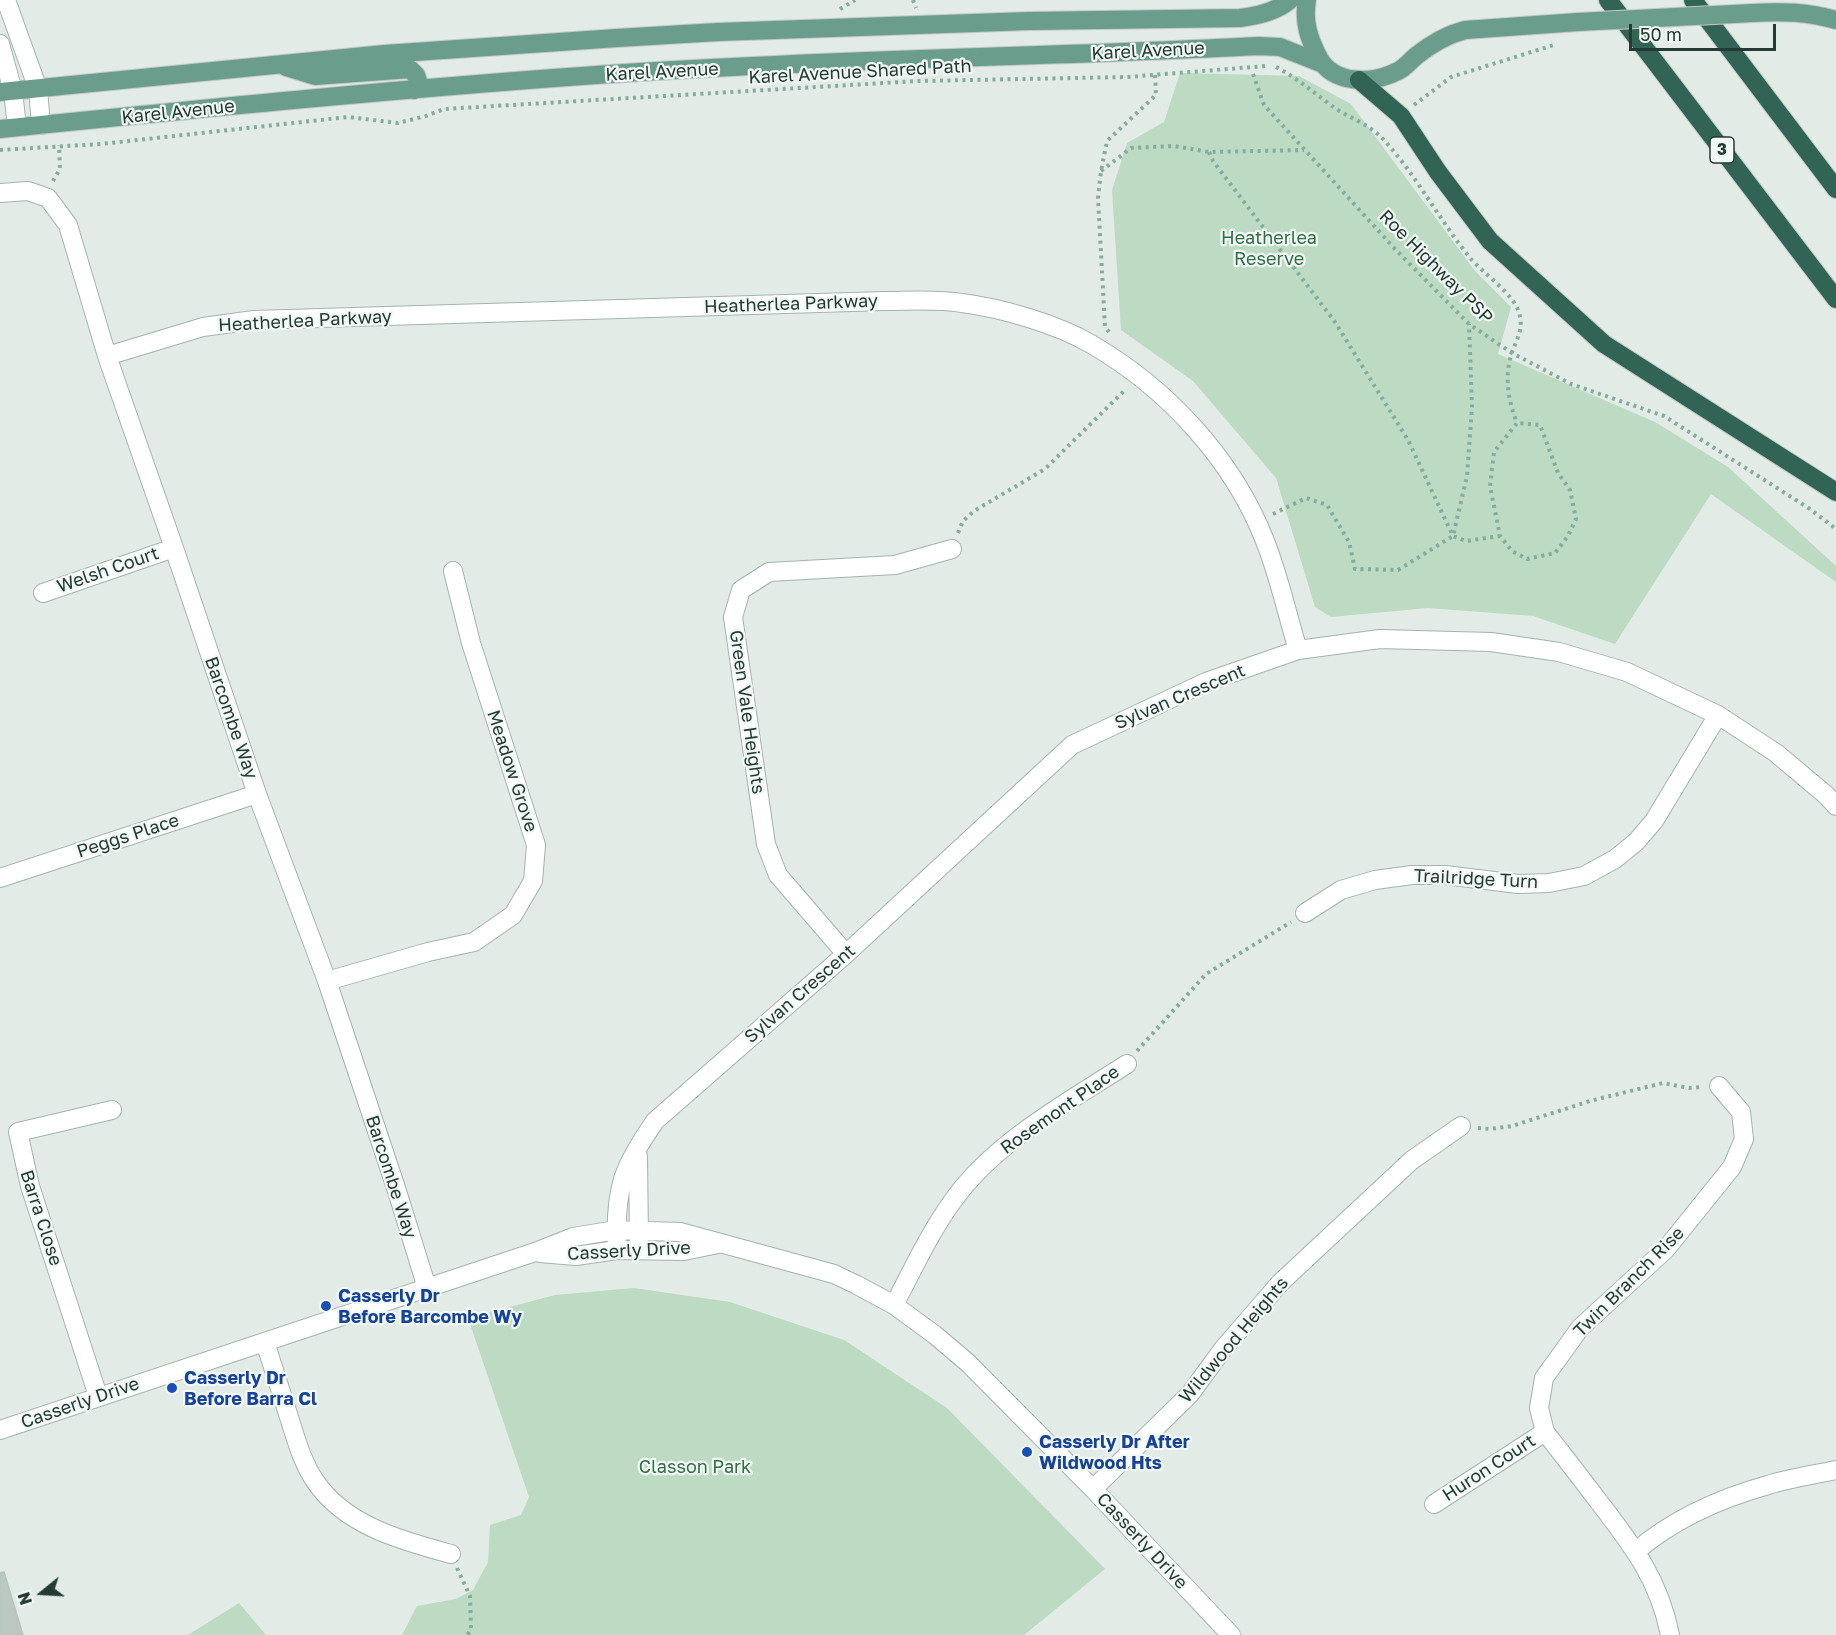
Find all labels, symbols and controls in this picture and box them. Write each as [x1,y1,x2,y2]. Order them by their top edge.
scale bar [1632,12,1779,50]
text: 50 m [1640,23,1682,45]
street label: Karel Avenue [1091,37,1205,65]
street label: Karel Avenue Shared Path [748,55,972,89]
street label: Karel Avenue [605,58,719,86]
street label: Karel Avenue [120,95,236,129]
road number: 3 [1710,137,1734,163]
street label: Roe Highway PSP [1375,206,1497,328]
park label: Heatherlea Reserve [1221,227,1317,270]
street label: Heatherlea Parkway [704,290,878,318]
street label: Heatherlea Parkway [218,306,392,336]
street label: Welsh Court [54,542,162,598]
street label: Green Vale Heights [725,629,769,795]
street label: Barcombe Way [200,654,262,782]
street label: Sylvan Crescent [1112,660,1248,734]
street label: Meadow Grove [482,707,542,835]
street label: Peggs Place [74,809,182,863]
street label: Trailridge Turn [1413,865,1539,893]
street label: Sylvan Crescent [740,940,860,1048]
street label: Rosemont Place [996,1061,1124,1159]
street label: Barcombe Way [361,1113,421,1241]
street label: Barra Close [15,1167,67,1269]
street label: Twin Branch Rise [1569,1222,1689,1342]
street label: Casserly Drive [567,1237,691,1265]
street label: Wildwood Heights [1175,1273,1293,1407]
place label: Casserly Dr Before Barcombe Wy [338,1285,522,1328]
marker: Casserly Dr Before Barcombe Wy [319,1299,333,1313]
place label: Casserly Dr Before Barra Cl [184,1367,317,1410]
street label: Casserly Drive [18,1373,142,1433]
marker: Casserly Dr Before Barra Cl [165,1381,179,1395]
street label: Huron Court [1439,1430,1539,1506]
place label: Casserly Dr After Wildwood Hts [1039,1431,1190,1474]
marker: Casserly Dr After Wildwood Hts [1020,1445,1034,1459]
park label: Classon Park [639,1456,751,1478]
street label: Casserly Drive [1092,1488,1192,1594]
north arrow [12,1563,72,1623]
text: N [13,1590,36,1607]

